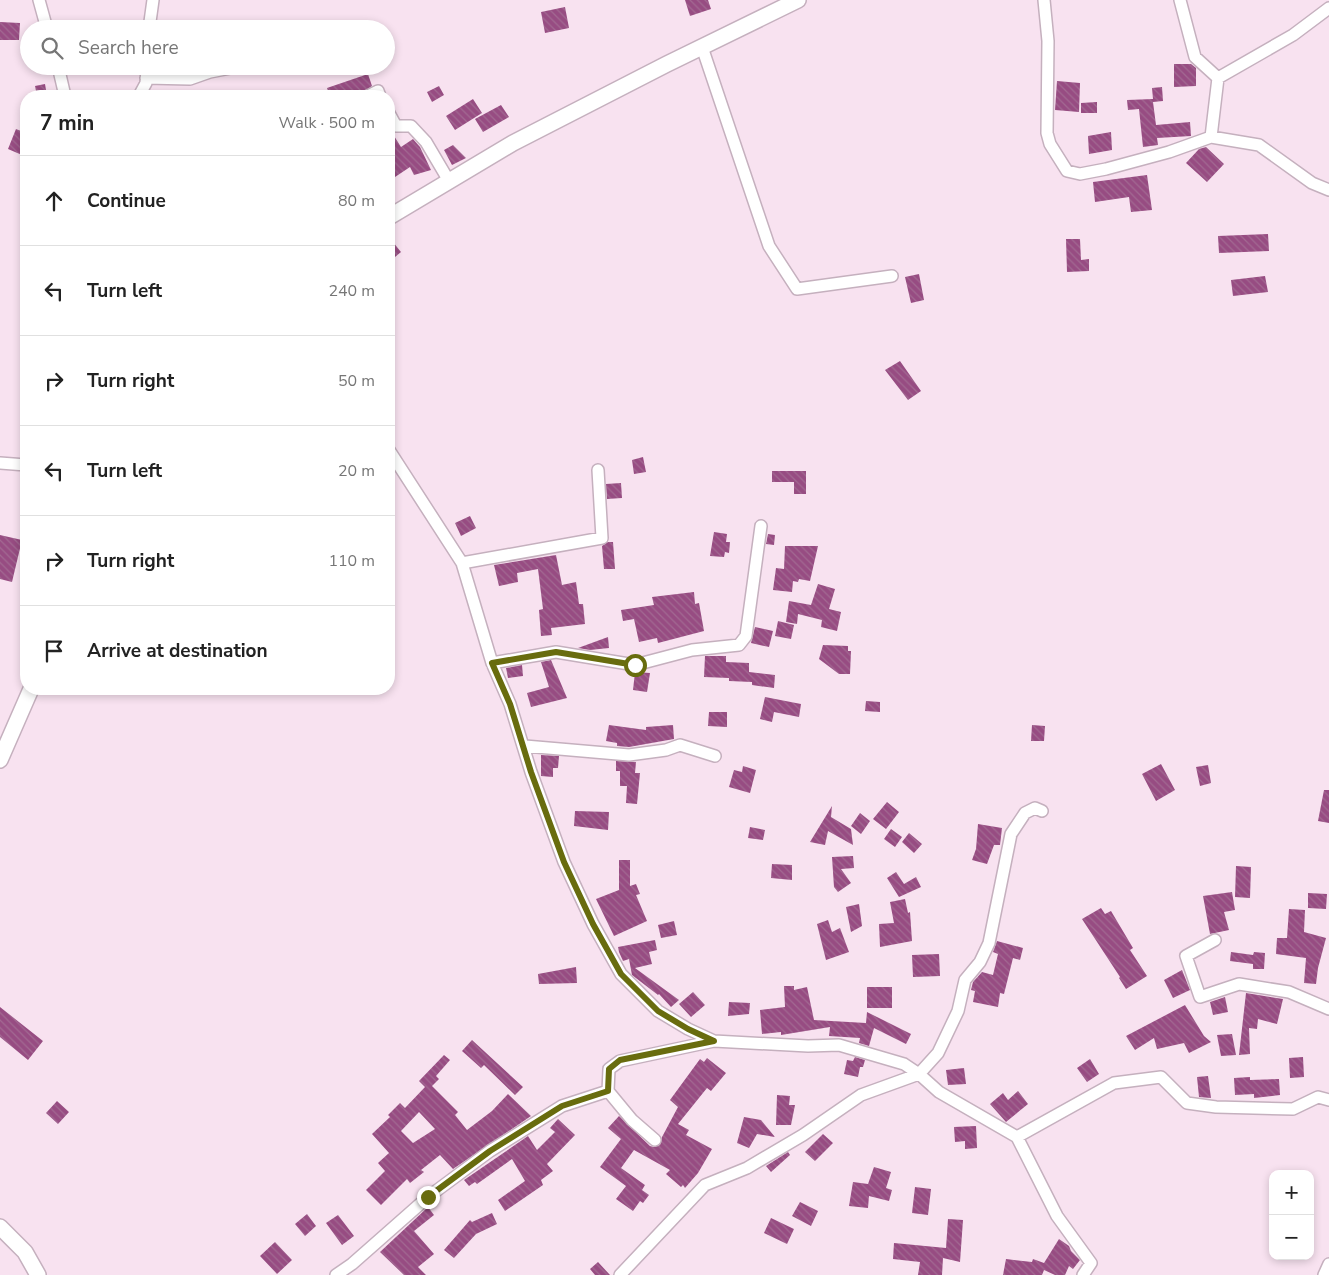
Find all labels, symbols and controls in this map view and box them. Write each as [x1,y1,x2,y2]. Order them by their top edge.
search box [20,20,395,75]
icon: search [38,34,66,62]
text: Search here [78,35,179,61]
text: 7 min [40,109,94,137]
text: Walk · 500 m [279,112,375,134]
icon: ahead [40,187,68,215]
text: Continue [87,188,166,214]
text: 80 m [338,190,375,212]
icon: left [40,277,68,305]
text: Turn left [87,278,162,304]
text: 240 m [328,280,375,302]
icon: right [40,367,68,395]
text: Turn right [87,368,174,394]
text: 50 m [338,370,375,392]
icon: left [40,457,68,485]
text: Turn left [87,458,162,484]
text: 20 m [338,460,375,482]
icon: right [40,547,68,575]
text: Turn right [87,548,174,574]
text: 110 m [328,550,375,572]
icon: arrive [40,637,68,665]
text: Arrive at destination [87,638,268,664]
route start [624,654,647,677]
map controls [1269,1170,1314,1260]
button: + [1269,1170,1314,1215]
route end [417,1186,440,1209]
button: − [1269,1215,1314,1260]

